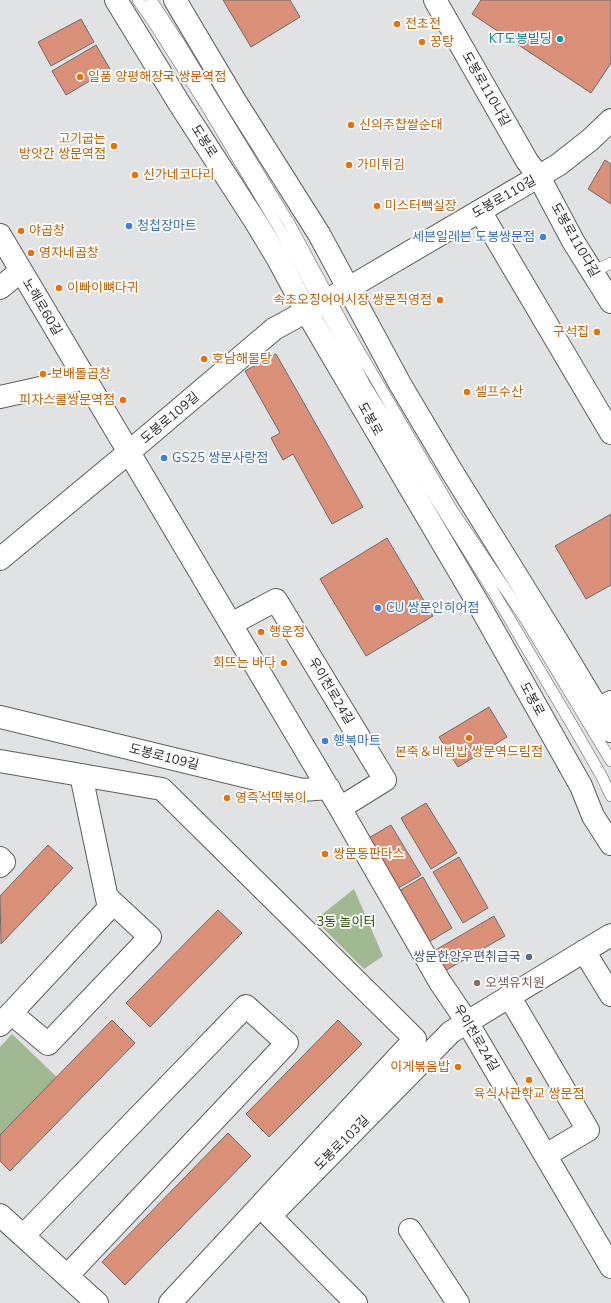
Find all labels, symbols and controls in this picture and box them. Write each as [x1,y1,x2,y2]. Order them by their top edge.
place label: 전초전 [405,15,441,33]
marker: 전초전 [392,19,402,29]
place label: KT도봉빌딩 [489,30,552,48]
place label: 꿍탕 [430,33,454,51]
marker: KT도봉빌딩 [555,34,565,44]
marker: 꿍탕 [417,37,427,47]
street label: 도봉로110나길 [457,48,515,130]
place label: 일품 양평해장국 쌍문역점 [88,68,226,86]
marker: 일품 양평해장국 쌍문역점 [75,72,85,82]
place label: 신의주찹쌀순대 [359,116,443,134]
marker: 신의주찹쌀순대 [346,120,356,130]
street label: 도봉로 [187,121,221,161]
place label: 고기굽는 방앗간 쌍문역점 [19,130,106,163]
marker: 고기굽는 방앗간 쌍문역점 [109,141,119,151]
place label: 가미튀김 [357,156,405,174]
marker: 가미튀김 [344,160,354,170]
place label: 신가네코다리 [143,166,215,184]
marker: 신가네코다리 [130,170,140,180]
street label: 도봉로110길 [469,171,539,223]
place label: 미스터빽실장 [385,197,457,215]
street label: 도봉로110다길 [546,199,604,281]
marker: 미스터빽실장 [372,201,382,211]
place label: 청첩장마트 [137,217,197,235]
marker: 청첩장마트 [124,221,134,231]
place label: 야곱창 [29,222,65,240]
marker: 야곱창 [16,226,26,236]
place label: 세븐일레븐 도봉쌍문점 [412,228,535,246]
marker: 세븐일레븐 도봉쌍문점 [538,232,548,242]
place label: 영자네곱창 [39,244,99,262]
marker: 영자네곱창 [26,248,36,258]
street label: 노해로60길 [18,275,66,339]
place label: 이빠이뼈다귀 [67,279,139,297]
marker: 이빠이뼈다귀 [54,283,64,293]
place label: 속초오징어어시장 쌍문직영점 [273,291,432,309]
marker: 속초오징어어시장 쌍문직영점 [435,295,445,305]
place label: 구석집 [553,323,589,341]
marker: 구석집 [592,327,602,337]
place label: 호남해물탕 [212,350,272,368]
marker: 호남해물탕 [199,354,209,364]
place label: 보배돌곱창 [51,365,111,383]
marker: 보배돌곱창 [38,369,48,379]
place label: 셀프수산 [475,383,523,401]
marker: 셀프수산 [462,387,472,397]
street label: 도봉로109길 [137,388,203,448]
place label: 피자스쿨쌍문역점 [19,391,115,409]
marker: 피자스쿨쌍문역점 [118,395,128,405]
street label: 도봉로 [353,399,387,439]
place label: GS25 쌍문사랑점 [172,449,268,467]
marker: GS25 쌍문사랑점 [159,453,169,463]
place label: CU 쌍문인히어점 [386,599,479,617]
marker: CU 쌍문인히어점 [373,603,383,613]
place label: 행운정 [269,623,305,641]
marker: 행운정 [256,627,266,637]
place label: 회뜨는 바다 [213,654,276,672]
street label: 우이천로24길 [304,654,358,728]
marker: 회뜨는 바다 [279,658,289,668]
street label: 도봉로 [515,679,549,719]
place label: 행복마트 [333,732,381,750]
marker: 본죽＆비빔밥 쌍문역드림점 [464,733,474,743]
marker: 행복마트 [320,736,330,746]
street label: 도봉로109길 [127,740,201,774]
place label: 본죽＆비빔밥 쌍문역드림점 [395,743,543,761]
place label: 영즉석떡볶이 [235,789,307,807]
marker: 영즉석떡볶이 [222,793,232,803]
place label: 쌍문동판다스 [333,845,405,863]
marker: 쌍문동판다스 [320,849,330,859]
park label: 3동 놀이터 [317,913,375,931]
place label: 쌍문한양우편취급국 [413,948,521,966]
marker: 쌍문한양우편취급국 [524,952,534,962]
place label: 오색유치원 [485,974,545,992]
marker: 오색유치원 [472,978,482,988]
street label: 우이천로24길 [449,1001,503,1075]
place label: 이게볶음밥 [390,1058,450,1076]
marker: 이게볶음밥 [453,1062,463,1072]
marker: 육식사관학교 쌍문점 [524,1075,534,1085]
place label: 육식사관학교 쌍문점 [474,1085,584,1103]
street label: 도봉로103길 [310,1111,374,1175]

